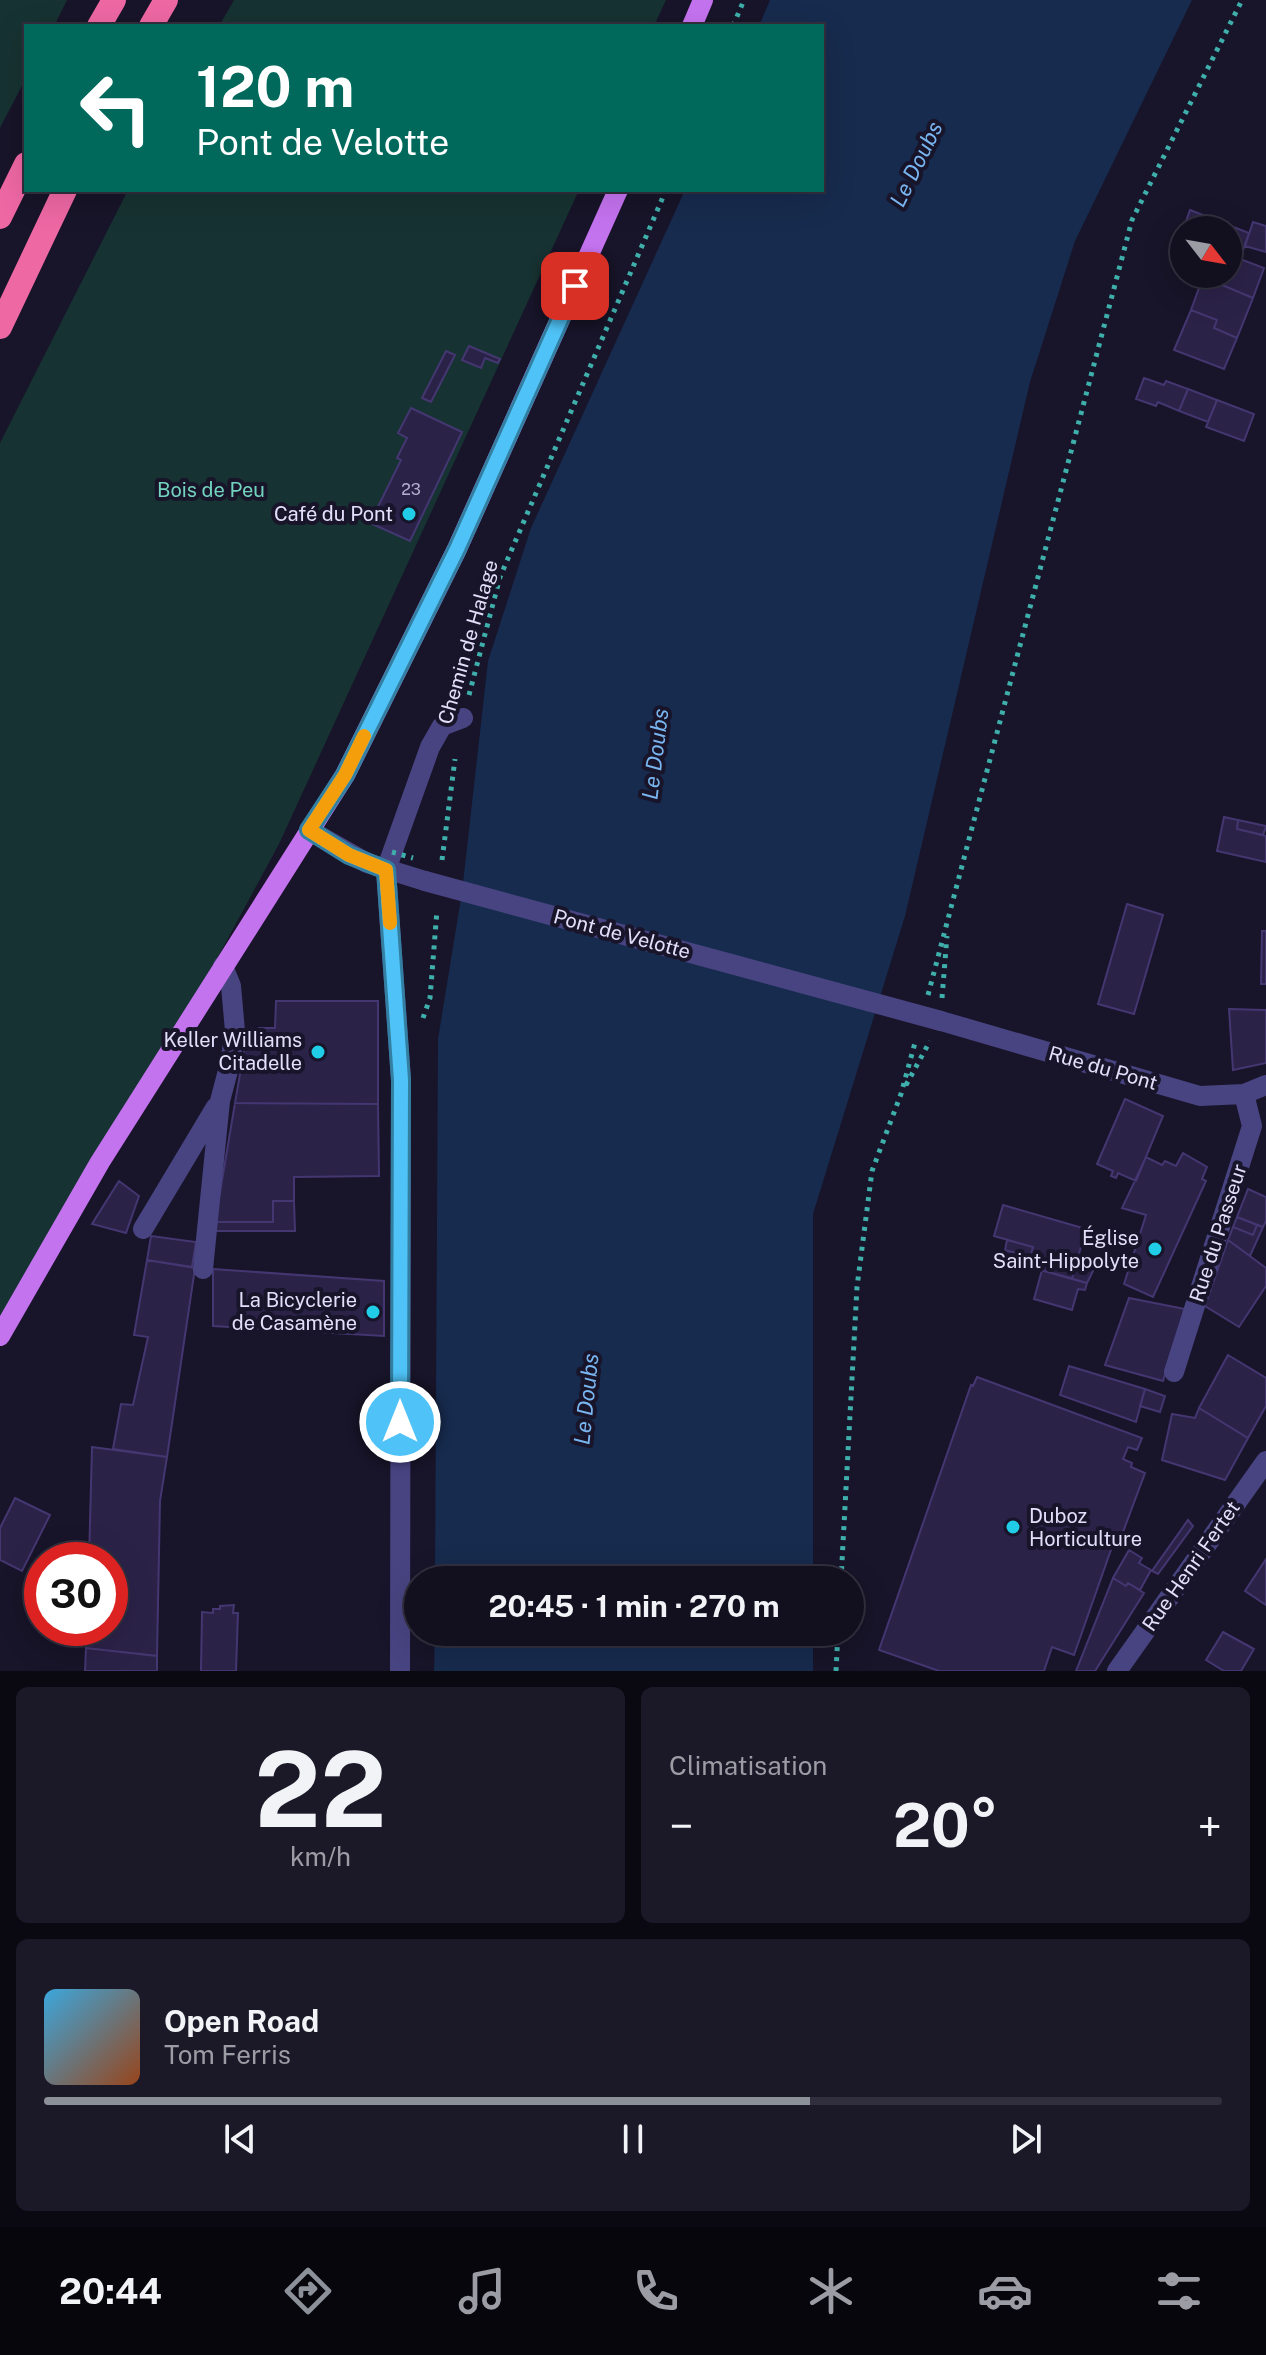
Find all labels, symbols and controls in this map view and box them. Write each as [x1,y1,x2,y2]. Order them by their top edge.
text: 120 m [196,54,354,120]
icon: left [64,56,168,160]
water label: Le Doubs [884,117,948,211]
text: Pont de Velotte [196,121,449,163]
north arrow [1170,216,1242,288]
map controls [1170,216,1242,288]
pin [541,252,609,320]
icon: arrive [553,264,597,308]
park label: Bois de Peu [157,478,265,502]
house number: 23 [401,480,421,499]
place label: Café du Pont [274,502,393,526]
marker: Café du Pont [400,505,418,523]
street label: Chemin de Halage [433,557,503,727]
water label: Le Doubs [637,707,674,801]
street label: Pont de Velotte [551,904,693,964]
place label: Keller Williams Citadelle [164,1028,302,1075]
street label: Rue du Pont [1046,1041,1160,1095]
marker: Keller Williams Citadelle [309,1043,327,1061]
street label: Rue du Passeur [1184,1161,1252,1305]
place label: Église Saint-Hippolyte [993,1225,1139,1273]
marker: Église Saint-Hippolyte [1146,1240,1164,1258]
place label: La Bicyclerie de Casamène [232,1288,357,1335]
marker: La Bicyclerie de Casamène [364,1303,382,1321]
water label: Le Doubs [568,1352,604,1446]
position arrow [358,1380,442,1464]
street label: Rue Henri Fertet [1137,1496,1245,1636]
place label: Duboz Horticulture [1029,1504,1142,1551]
marker: Duboz Horticulture [1004,1518,1022,1536]
speed limit sign: 30 [24,1542,128,1646]
text: 20:45 · 1 min · 270 m [488,1588,780,1624]
text: 22 [254,1728,387,1850]
text: Climatisation [669,1750,827,1781]
text: 20° [893,1790,998,1861]
text: − [669,1800,693,1852]
text: + [1198,1800,1222,1852]
text: km/h [290,1841,351,1872]
text: Open Road [164,2003,319,2039]
text: Tom Ferris [164,2039,291,2070]
icon: previous [218,2117,262,2161]
icon: pause [611,2117,655,2161]
icon: next [1004,2117,1048,2161]
icon: directions [280,2263,336,2319]
icon: music [454,2263,510,2319]
icon: phone [628,2263,684,2319]
icon: climate [803,2263,859,2319]
icon: car [977,2263,1033,2319]
icon: filters [1151,2263,1207,2319]
text: 20:44 [59,2270,162,2312]

